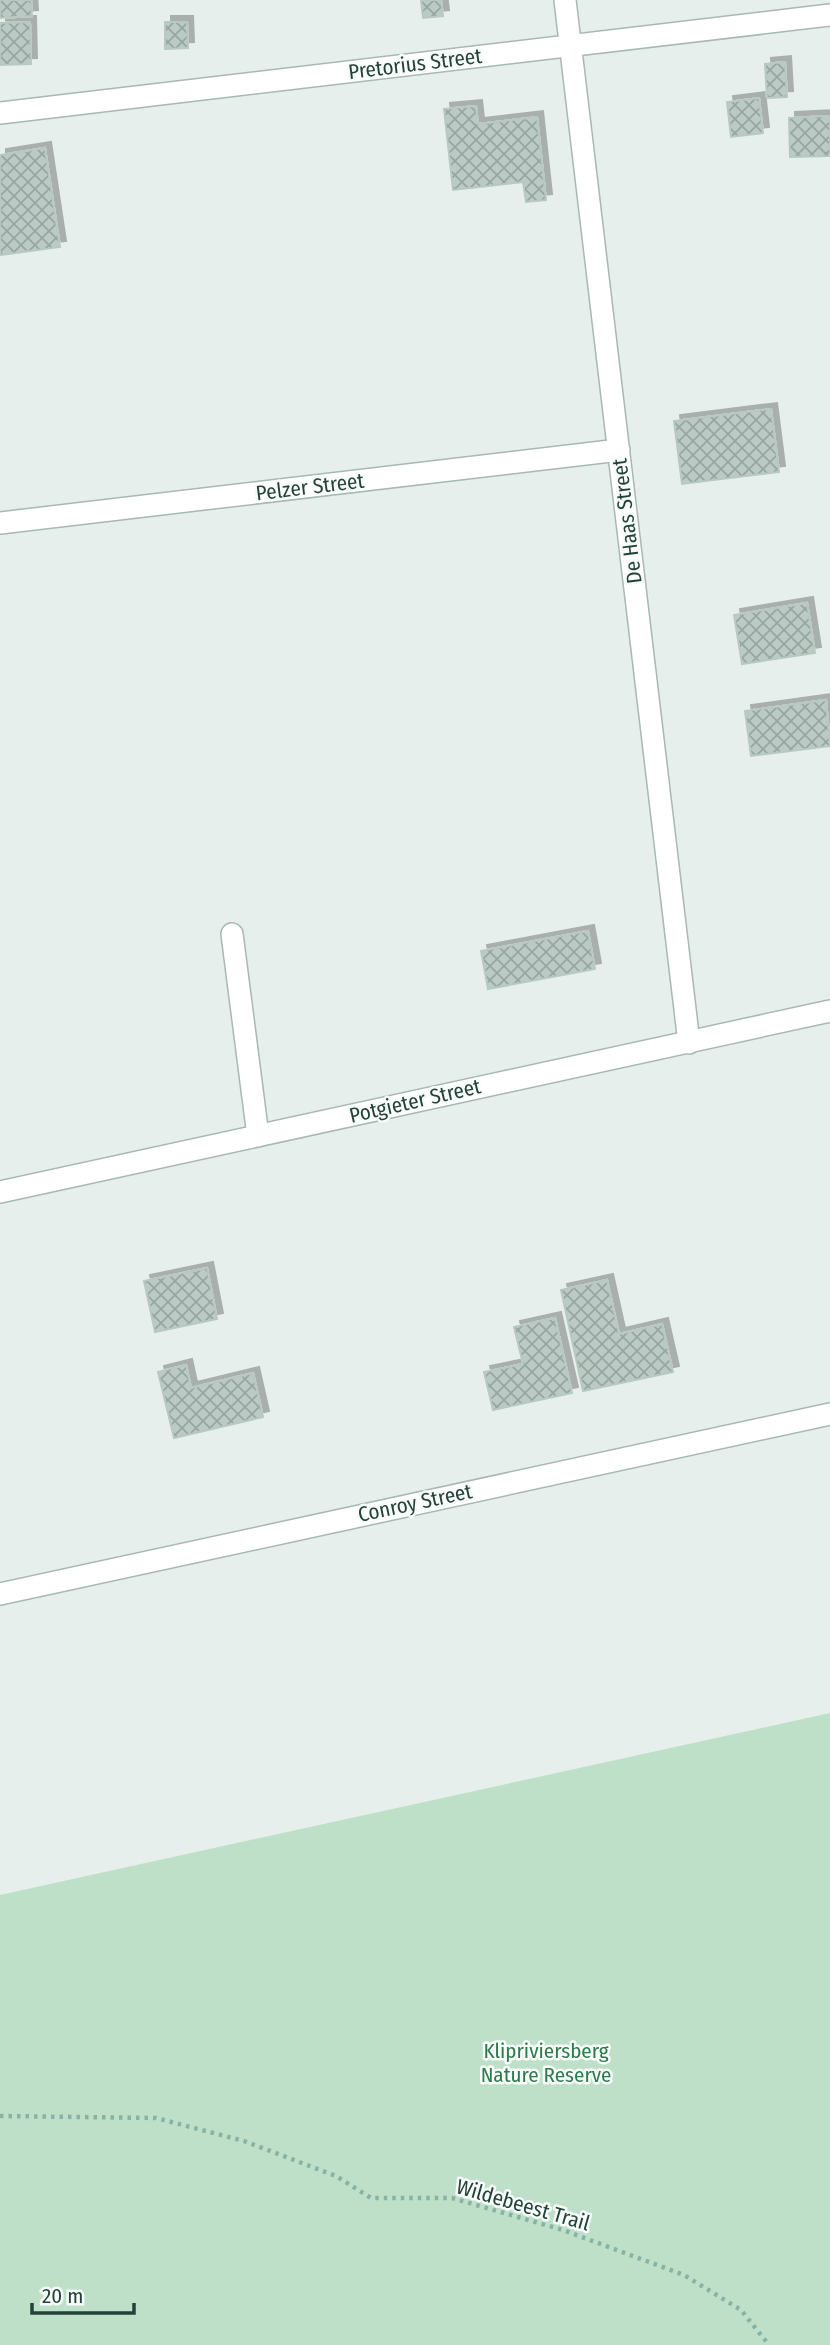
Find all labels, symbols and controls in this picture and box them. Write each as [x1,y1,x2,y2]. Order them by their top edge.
street label: Pretorius Street [347,43,483,85]
street label: De Haas Street [606,457,648,585]
street label: Pelzer Street [254,467,366,507]
street label: Potgieter Street [347,1073,483,1129]
street label: Conroy Street [356,1478,475,1528]
park label: Klipriviersberg Nature Reserve [481,2038,611,2088]
street label: Wildebeest Trail [453,2174,593,2237]
scale bar [32,2272,133,2316]
text: 20 m [42,2283,83,2309]

